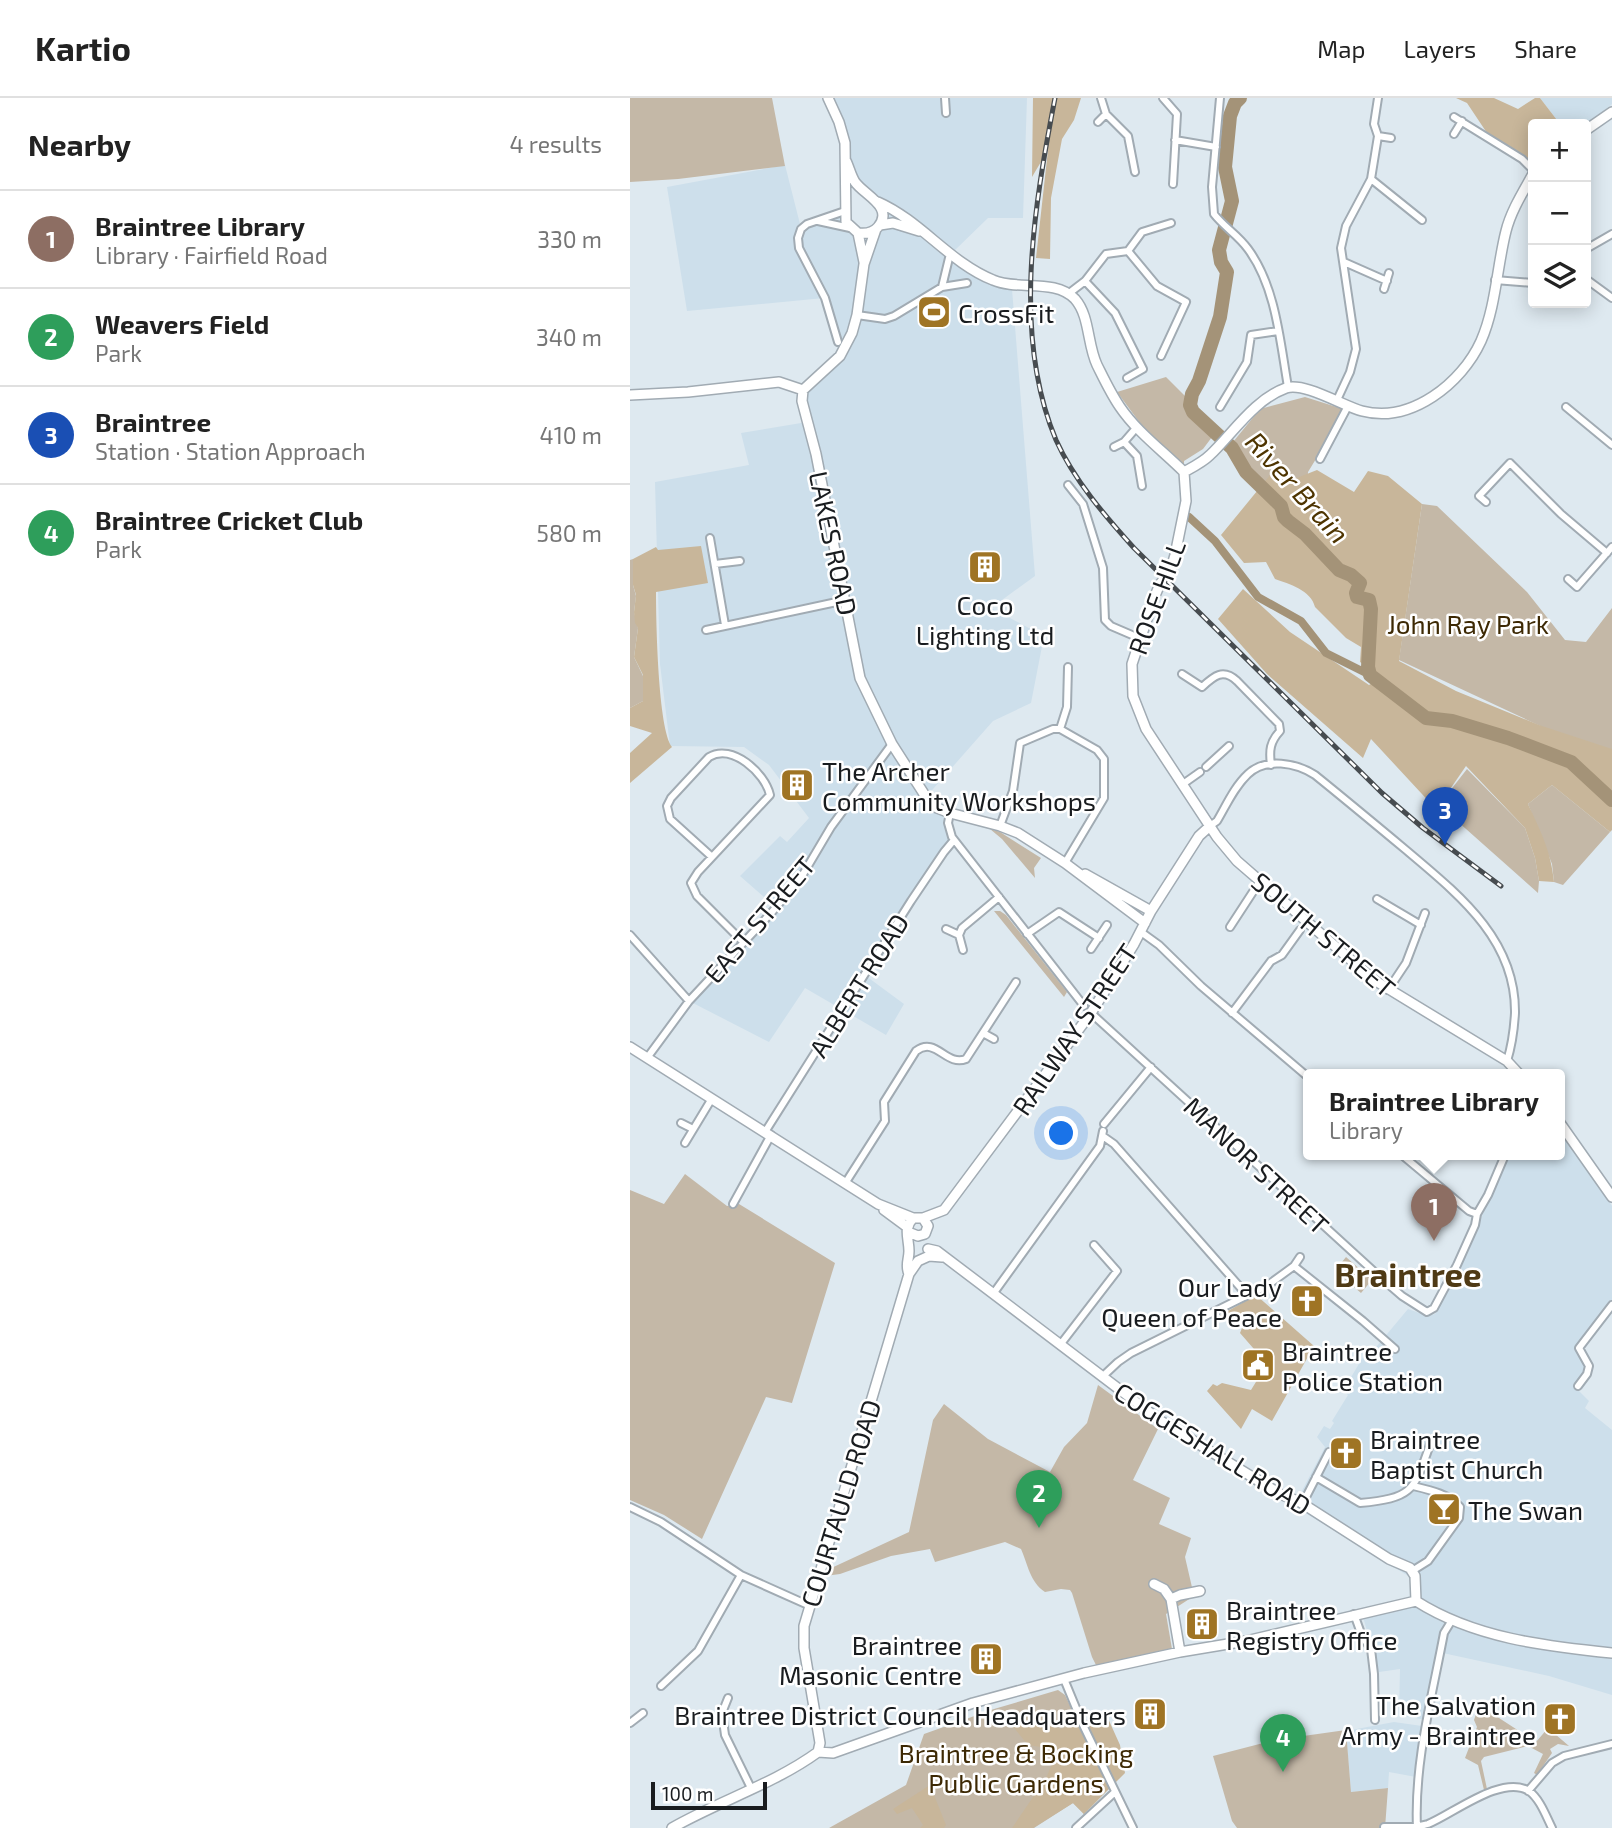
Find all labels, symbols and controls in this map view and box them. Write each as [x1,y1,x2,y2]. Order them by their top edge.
text: Kartio [35,28,131,68]
text: Map [1317,34,1365,63]
text: Layers [1403,34,1476,63]
text: Share [1514,34,1577,63]
map controls [1528,119,1591,308]
button: + [1528,119,1591,182]
text: Nearby [28,126,131,162]
text: 4 results [510,130,602,158]
button: − [1528,182,1591,245]
text: Braintree Library [95,210,305,241]
text: 1 [46,225,56,253]
text: 330 m [537,225,602,253]
text: Library · Fairfield Road [95,241,328,269]
button: layers [1528,245,1591,308]
sports icon: CrossFit [915,293,953,331]
place label: CrossFit [958,297,1055,328]
text: Weavers Field [95,308,269,339]
text: 2 [44,323,58,351]
text: 340 m [536,323,602,351]
text: Park [95,339,142,367]
text: Braintree [95,406,211,437]
text: 3 [44,421,58,449]
text: 410 m [540,421,602,449]
water label: River Brain [1239,424,1357,550]
text: Station · Station Approach [95,437,366,465]
street label: LAKES ROAD [804,468,864,618]
text: Braintree Cricket Club [95,504,363,535]
text: 4 [44,519,58,547]
text: 580 m [537,519,602,547]
text: Park [95,535,142,563]
street label: ROSE HILL [1121,536,1191,658]
building icon: Coco Lighting Ltd [966,548,1004,586]
place label: Coco Lighting Ltd [916,589,1054,650]
park label: John Ray Park [1387,608,1549,639]
place label: The Archer Community Workshops [822,755,1096,816]
building icon: The Archer Community Workshops [778,766,816,804]
pin: 3 [1422,787,1468,845]
street label: EAST STREET [697,849,821,989]
street label: SOUTH STREET [1246,865,1402,1003]
street label: ALBERT ROAD [802,908,914,1062]
street label: RAILWAY STREET [1005,937,1143,1121]
popup [1303,1069,1565,1160]
text: Braintree Library [1329,1085,1539,1116]
street label: MANOR STREET [1178,1090,1336,1240]
your location [1044,1116,1078,1150]
text: Library [1329,1116,1403,1144]
pin: 1 [1411,1183,1457,1241]
district label: Braintree [1334,1254,1482,1294]
place label: Our Lady Queen of Peace [1101,1271,1282,1332]
church icon: Our Lady Queen of Peace [1288,1282,1326,1320]
place label: Braintree Police Station [1282,1335,1443,1396]
public building icon: Braintree Police Station [1239,1346,1277,1384]
street label: COGGESHALL ROAD [1109,1375,1317,1521]
street label: COURTAULD ROAD [794,1396,886,1610]
place label: Braintree Baptist Church [1370,1423,1543,1484]
church icon: Braintree Baptist Church [1327,1434,1365,1472]
pin: 2 [1016,1470,1062,1528]
bar icon: The Swan [1425,1490,1463,1528]
place label: The Swan [1468,1494,1583,1525]
place label: Braintree Registry Office [1226,1594,1397,1655]
building icon: Braintree Registry Office [1183,1605,1221,1643]
place label: Braintree Masonic Centre [779,1629,962,1690]
building icon: Braintree Masonic Centre [967,1640,1005,1678]
place label: The Salvation Army - Braintree [1340,1689,1536,1750]
building icon: Braintree District Council Headquaters [1131,1695,1169,1733]
place label: Braintree District Council Headquaters [674,1699,1126,1730]
church icon: The Salvation Army - Braintree [1541,1700,1579,1738]
pin: 4 [1260,1714,1306,1772]
park label: Braintree & Bocking Public Gardens [899,1737,1133,1798]
scale bar [651,1779,766,1811]
text: 100 m [662,1782,713,1805]

